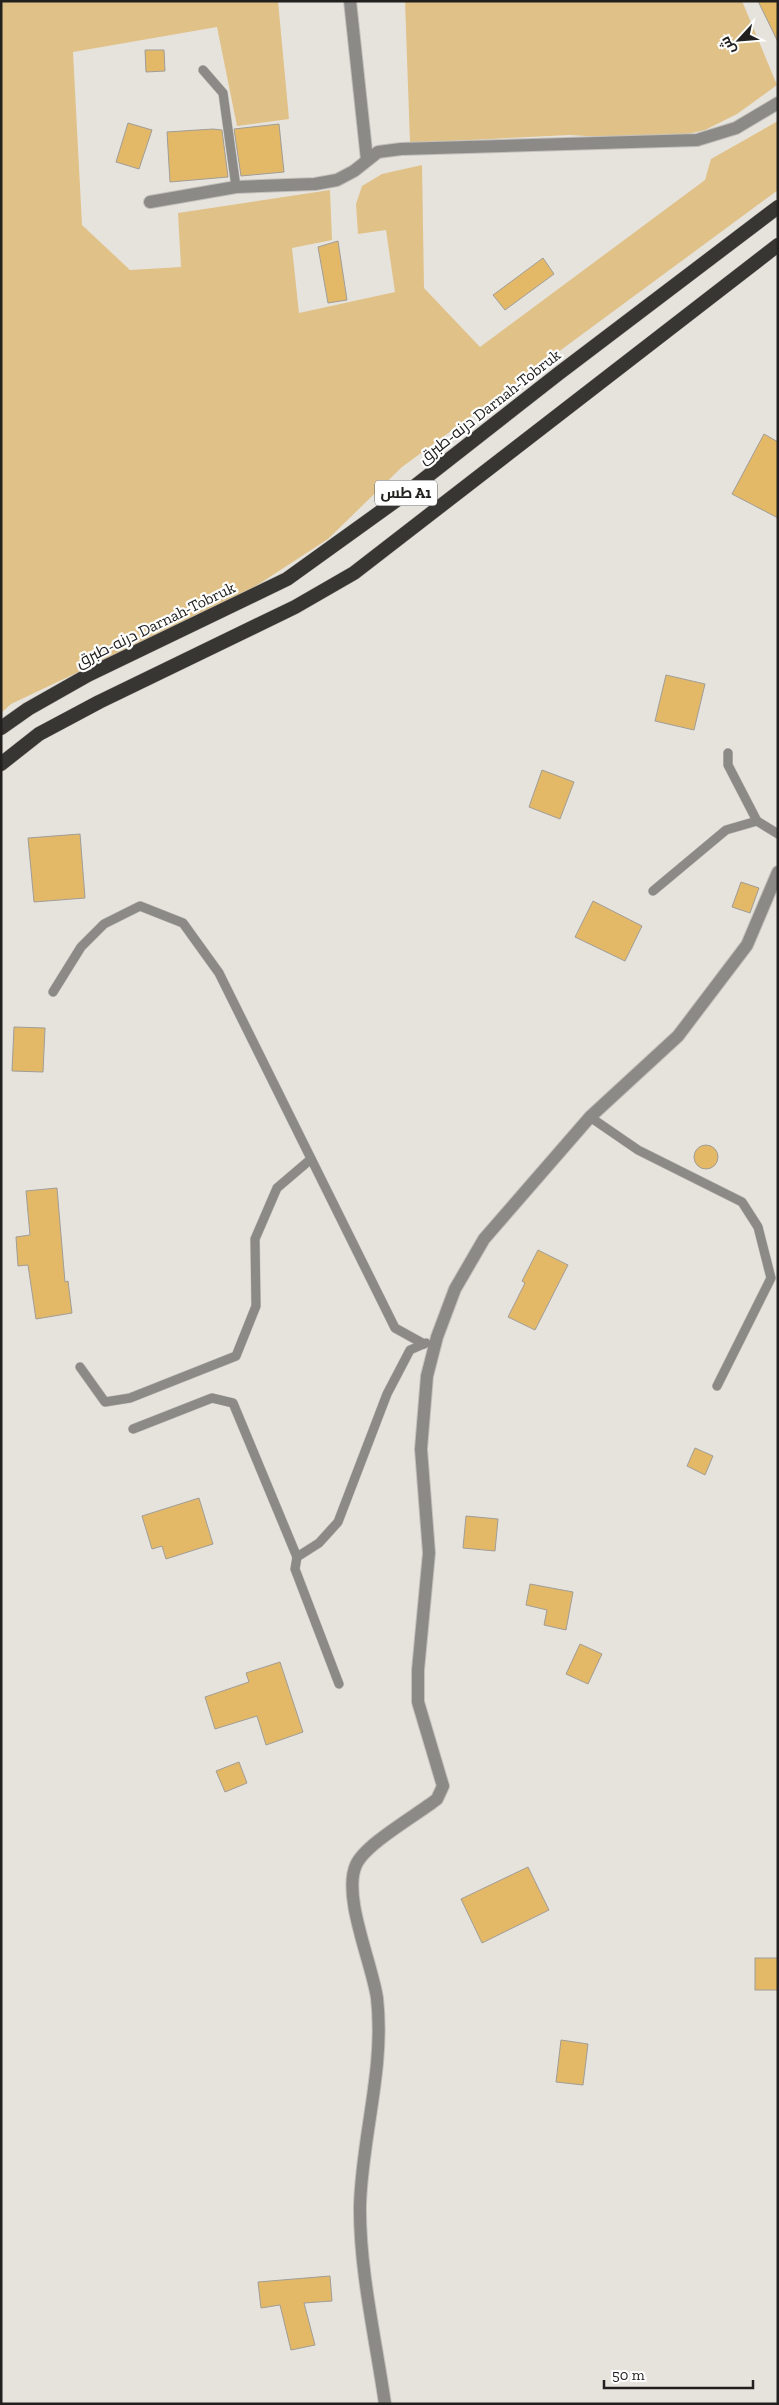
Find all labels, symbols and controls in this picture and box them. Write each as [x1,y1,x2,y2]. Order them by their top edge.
north arrow [714,15,764,65]
text: ش [716,34,739,57]
street label: درنه-طبرق Darnah-Tobruk [414,345,565,469]
road number: طس A1 [375,480,437,506]
street label: درنه-طبرق Darnah-Tobruk [72,577,239,672]
scale bar [604,2358,753,2390]
text: 50 m [612,2366,645,2384]

